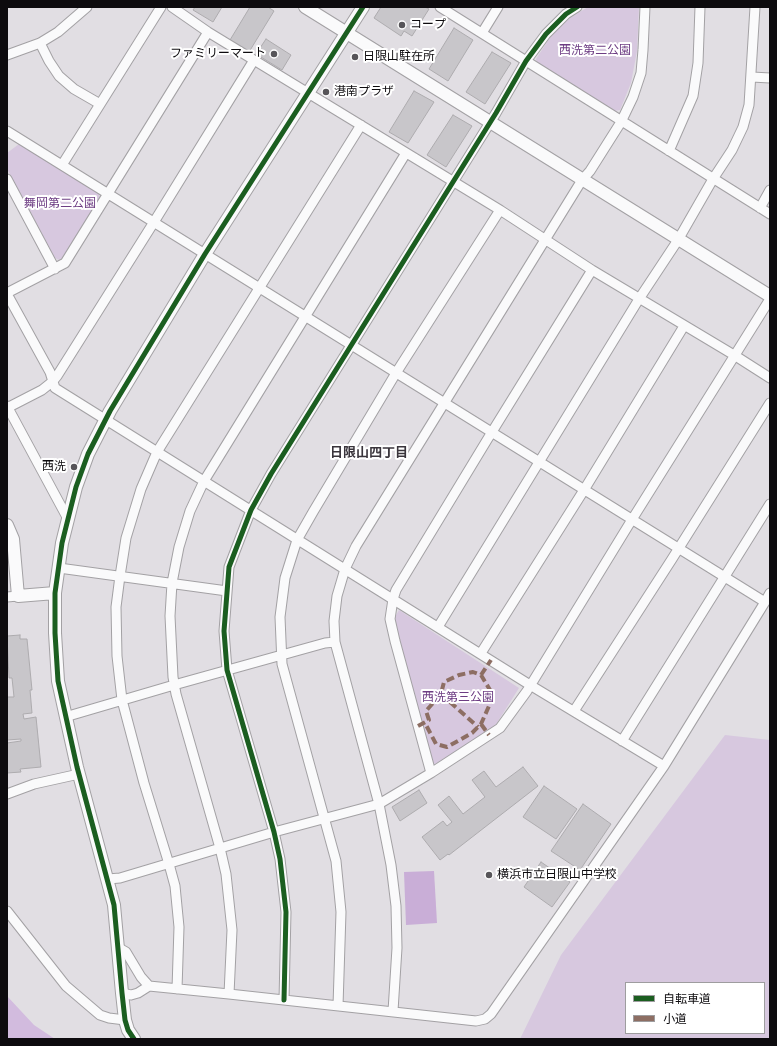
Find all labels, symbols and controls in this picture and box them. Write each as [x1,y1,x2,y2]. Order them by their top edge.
place label: コープ [410,18,446,32]
marker: コープ [397,20,407,30]
park label: 西洗第二公園 [559,44,631,58]
place label: ファミリーマート [170,47,266,61]
marker: ファミリーマート [269,49,279,59]
place label: 日限山駐在所 [363,50,435,64]
marker: 日限山駐在所 [350,52,360,62]
place label: 港南プラザ [334,85,394,99]
marker: 港南プラザ [321,87,331,97]
park label: 舞岡第二公園 [24,197,96,211]
district label: 日限山四丁目 [330,445,408,461]
place label: 西洗 [42,460,66,474]
marker: 西洗 [69,462,79,472]
park label: 西洗第三公園 [422,691,494,705]
place label: 横浜市立日限山中学校 [497,868,617,882]
marker: 横浜市立日限山中学校 [484,870,494,880]
legend [625,982,765,1034]
text: 自転車道 [663,990,711,1007]
text: 小道 [663,1010,687,1027]

